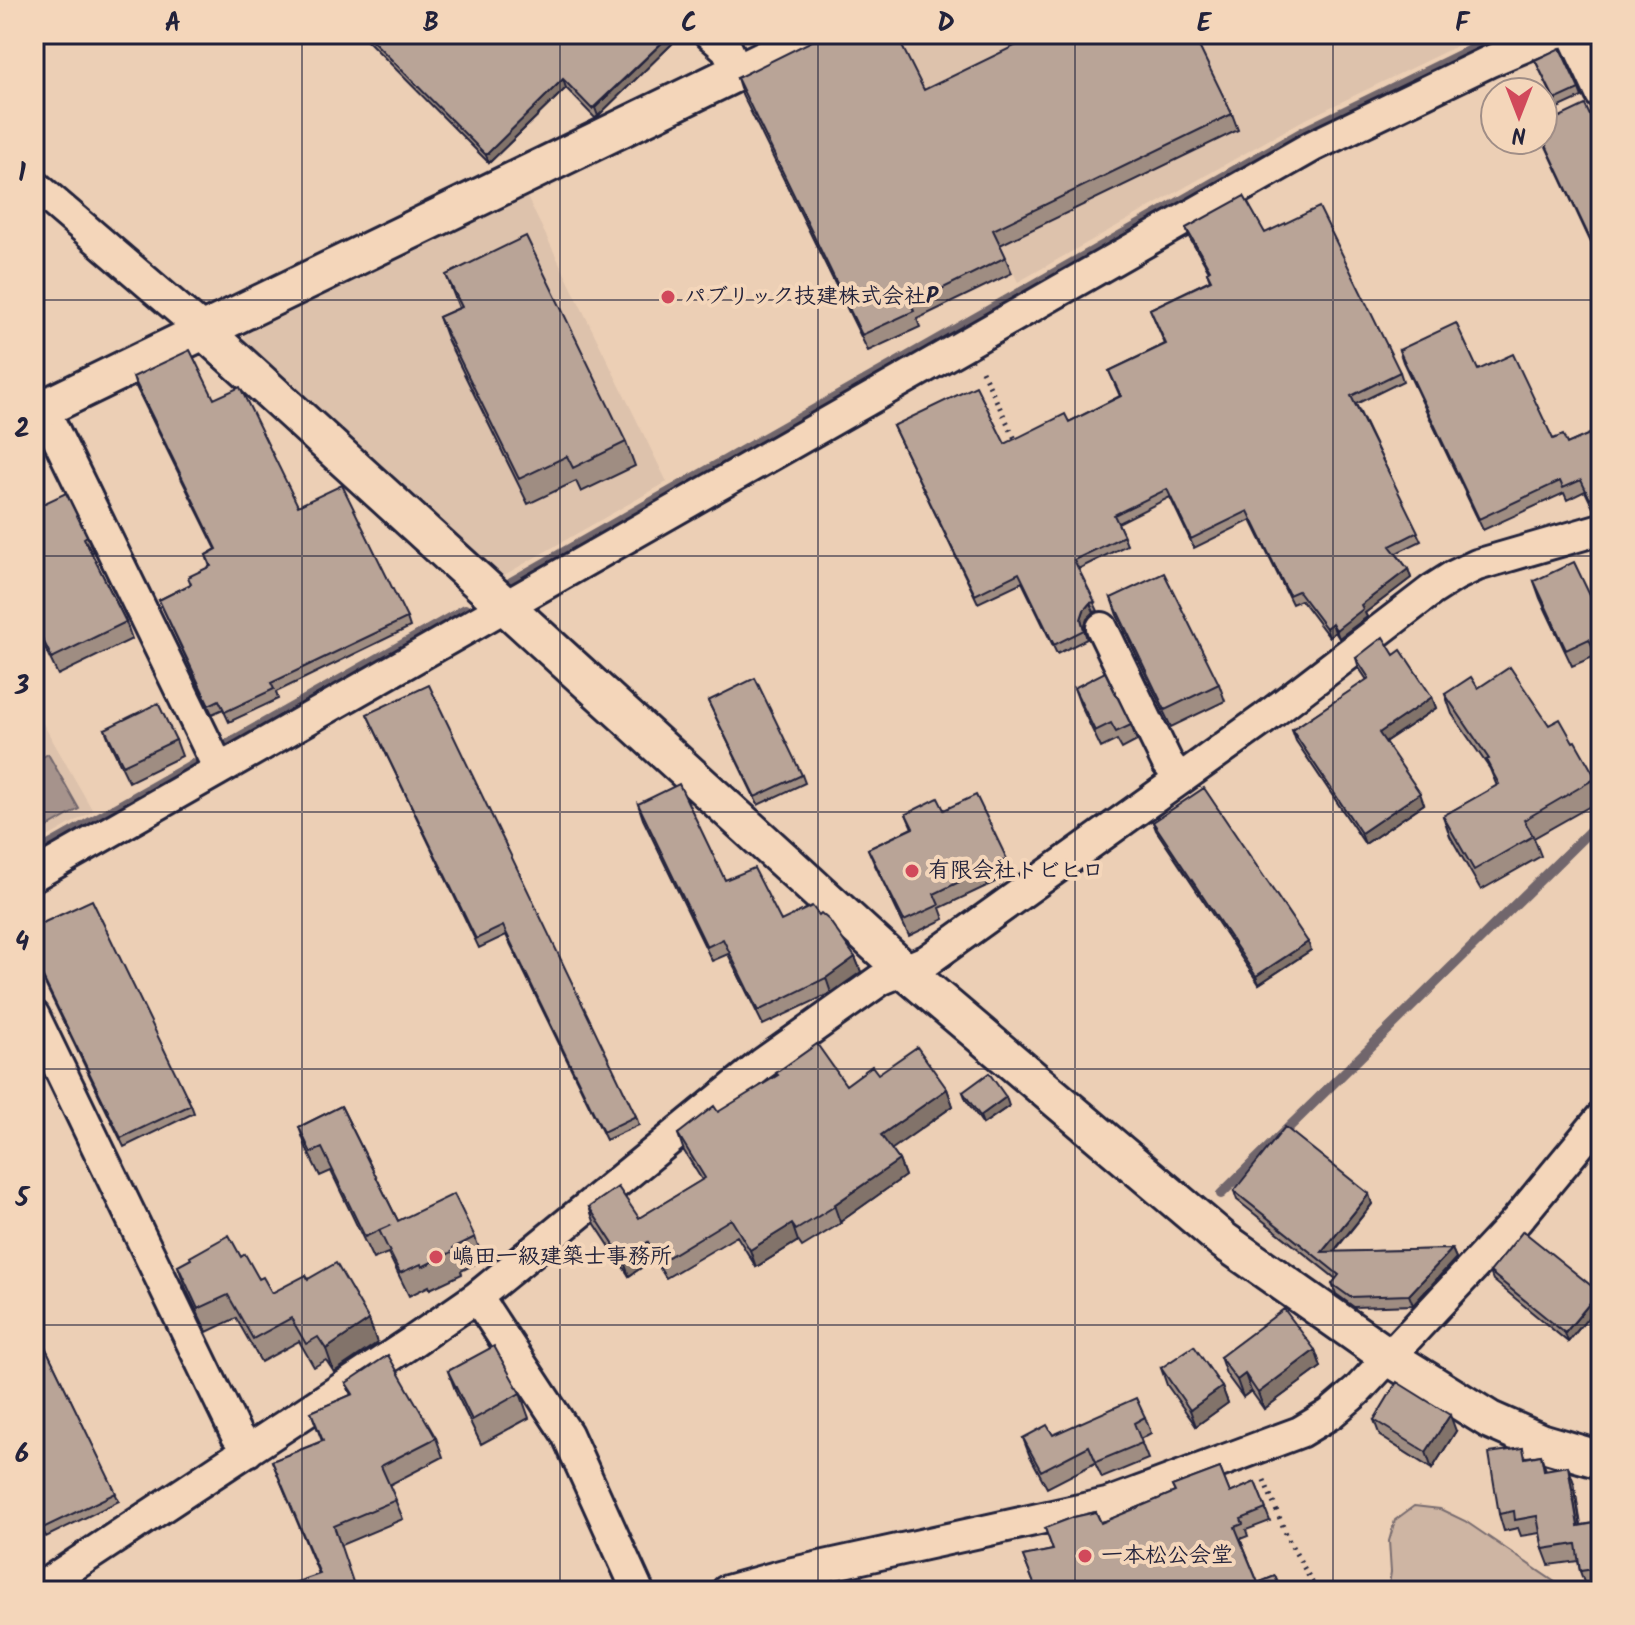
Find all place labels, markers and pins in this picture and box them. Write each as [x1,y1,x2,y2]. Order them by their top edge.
place label: パブリック技建株式会社P [684,280,939,315]
marker: パブリック技建株式会社P [659,288,677,306]
place label: 有限会社トビヒロ [928,854,1104,889]
marker: 有限会社トビヒロ [903,862,921,880]
place label: 嶋田一級建築士事務所 [452,1240,672,1275]
marker: 嶋田一級建築士事務所 [427,1248,445,1266]
place label: 一本松公会堂 [1101,1539,1233,1574]
marker: 一本松公会堂 [1076,1547,1094,1565]

